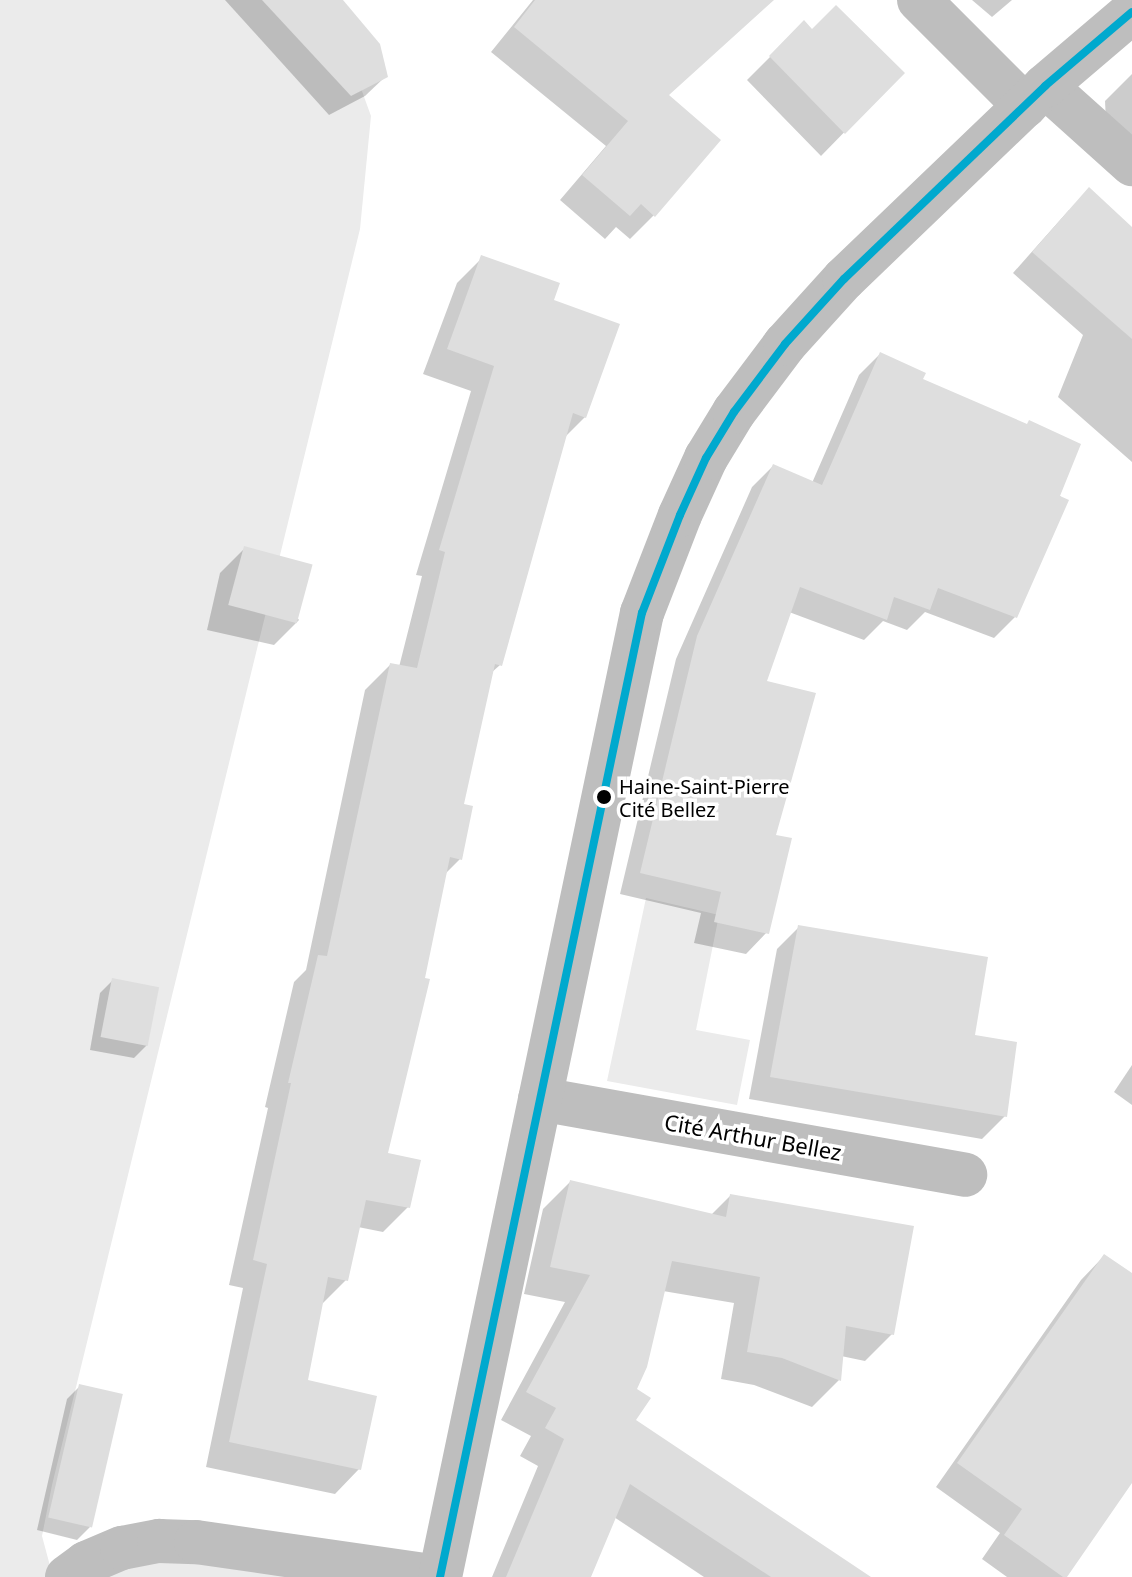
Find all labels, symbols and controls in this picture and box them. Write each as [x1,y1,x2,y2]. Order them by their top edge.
place label: Haine-Saint-Pierre Cité Bellez [619,774,790,821]
marker: Haine-Saint-Pierre Cité Bellez [596,789,612,805]
street label: Cité Arthur Bellez [662,1108,844,1166]

